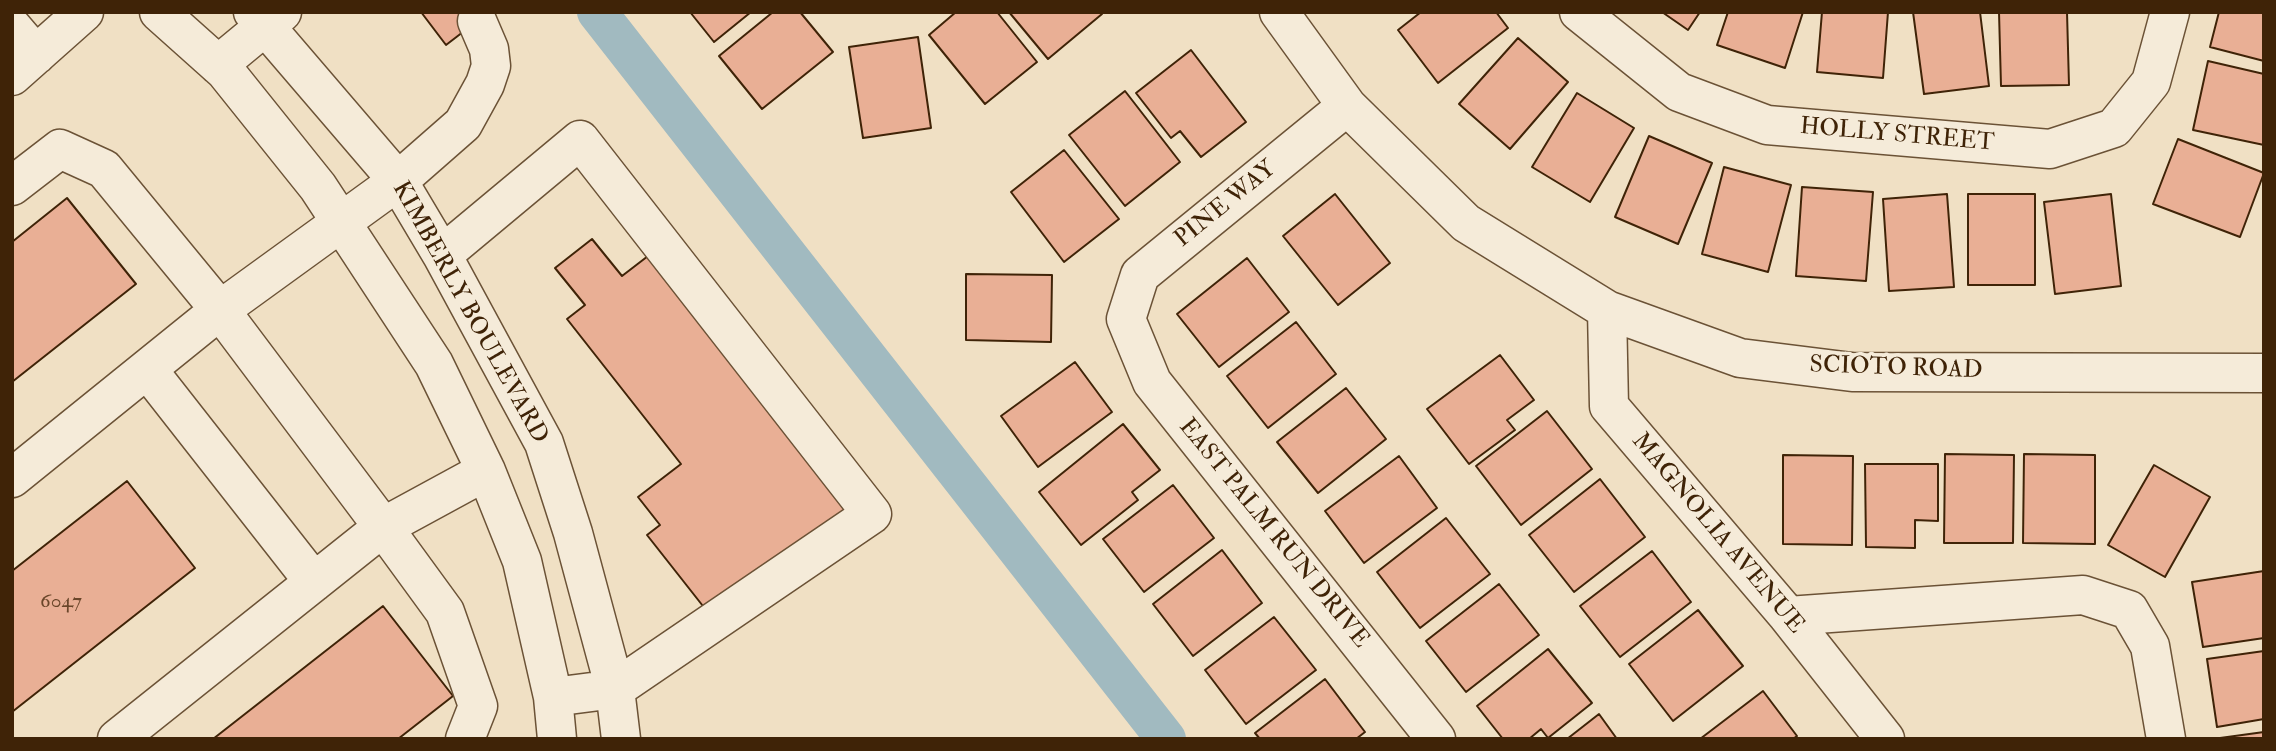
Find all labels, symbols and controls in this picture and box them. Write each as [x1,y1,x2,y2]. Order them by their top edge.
street label: HOLLY STREET [1799,113,1995,159]
street label: PINE WAY [1170,156,1282,254]
street label: KIMBERLY BOULEVARD [385,177,553,449]
street label: SCIOTO ROAD [1809,352,1983,386]
street label: EAST PALM RUN DRIVE [1172,414,1374,654]
street label: MAGNOLIA AVENUE [1625,428,1809,640]
house number: 6047 [40,589,82,615]

